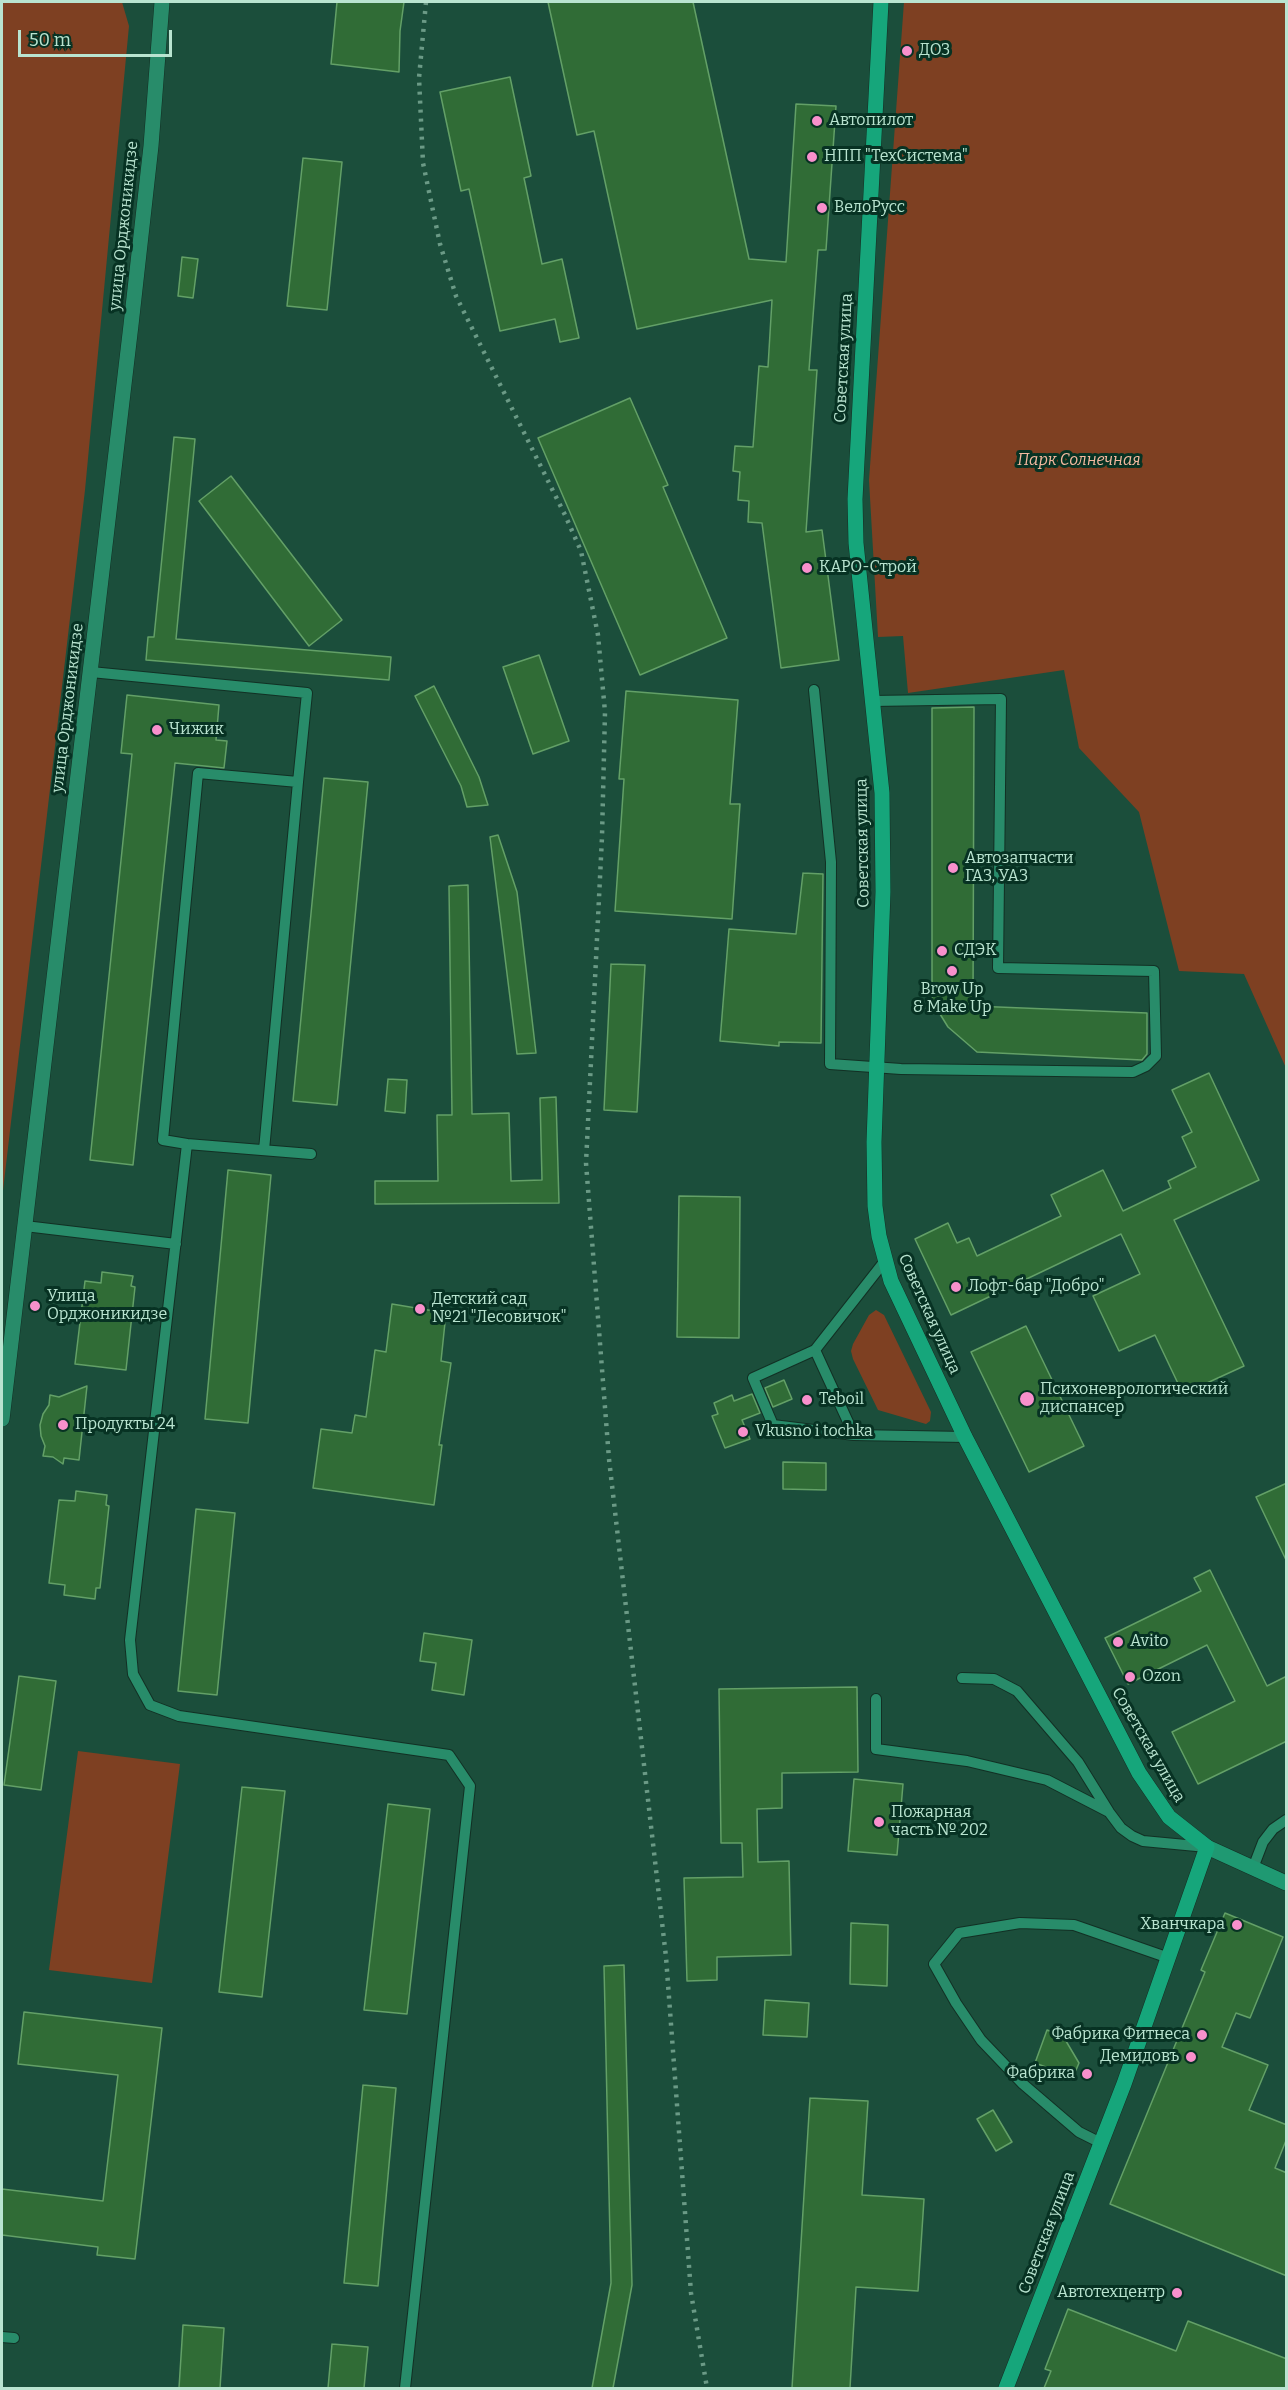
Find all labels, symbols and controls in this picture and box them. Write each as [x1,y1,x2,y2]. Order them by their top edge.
scale bar [21,18,176,56]
text: 50 m [29,29,71,51]
place label: ДОЗ [919,41,950,61]
marker: ДОЗ [900,44,914,58]
place label: Автопилот [829,111,913,131]
marker: Автопилот [810,114,824,128]
street label: улица Орджоникидзе [106,140,142,312]
place label: НПП "ТехСистема" [824,147,968,167]
marker: НПП "ТехСистема" [805,150,819,164]
place label: ВелоРусс [834,198,905,218]
marker: ВелоРусс [815,201,829,215]
street label: Советская улица [831,293,857,423]
park label: Парк Солнечная [1017,451,1141,471]
place label: КАРО-Строй [819,558,917,578]
marker: КАРО-Строй [800,561,814,575]
street label: улица Орджоникидзе [48,622,88,794]
place label: Чижик [169,720,224,740]
marker: Чижик [150,723,164,737]
street label: Советская улица [852,778,874,908]
place label: Автозапчасти ГАЗ, УАЗ [965,849,1074,887]
marker: Автозапчасти ГАЗ, УАЗ [946,861,960,875]
place label: СДЭК [954,941,997,961]
marker: СДЭК [935,944,949,958]
marker: Brow Up & Make Up [945,964,959,978]
place label: Brow Up & Make Up [913,980,991,1018]
street label: Советская улица [894,1251,964,1377]
place label: Лофт-бар "Добро" [968,1277,1105,1297]
marker: Лофт-бар "Добро" [949,1280,963,1294]
place label: Улица Орджоникидзе [47,1287,167,1325]
place label: Детский сад №21 "Лесовичок" [432,1290,567,1328]
marker: Улица Орджоникидзе [28,1299,42,1313]
marker: Детский сад №21 "Лесовичок" [413,1302,427,1316]
place label: Психоневрологический диспансер [1040,1380,1228,1418]
place label: Teboil [819,1390,864,1410]
marker: Психоневрологический диспансер [1018,1390,1036,1408]
marker: Teboil [800,1393,814,1407]
place label: Продукты 24 [75,1415,175,1435]
marker: Продукты 24 [56,1418,70,1432]
place label: Vkusno i tochka [755,1422,873,1442]
marker: Vkusno i tochka [736,1425,750,1439]
place label: Avito [1130,1632,1168,1652]
marker: Avito [1111,1635,1125,1649]
place label: Ozon [1142,1667,1181,1687]
marker: Ozon [1123,1670,1137,1684]
street label: Советская улица [1107,1684,1189,1806]
place label: Пожарная часть № 202 [891,1803,988,1841]
marker: Пожарная часть № 202 [872,1815,886,1829]
place label: Хванчкара [1140,1915,1225,1935]
marker: Хванчкара [1230,1918,1244,1932]
place label: Фабрика Фитнеса [1051,2025,1190,2045]
marker: Фабрика Фитнеса [1195,2028,1209,2042]
place label: Демидовъ [1100,2047,1179,2067]
marker: Демидовъ [1184,2050,1198,2064]
place label: Фабрика [1007,2064,1075,2084]
marker: Фабрика [1080,2067,1094,2081]
street label: Советская улица [1015,2169,1079,2297]
place label: Автотехцентр [1057,2283,1165,2303]
marker: Автотехцентр [1170,2286,1184,2300]

